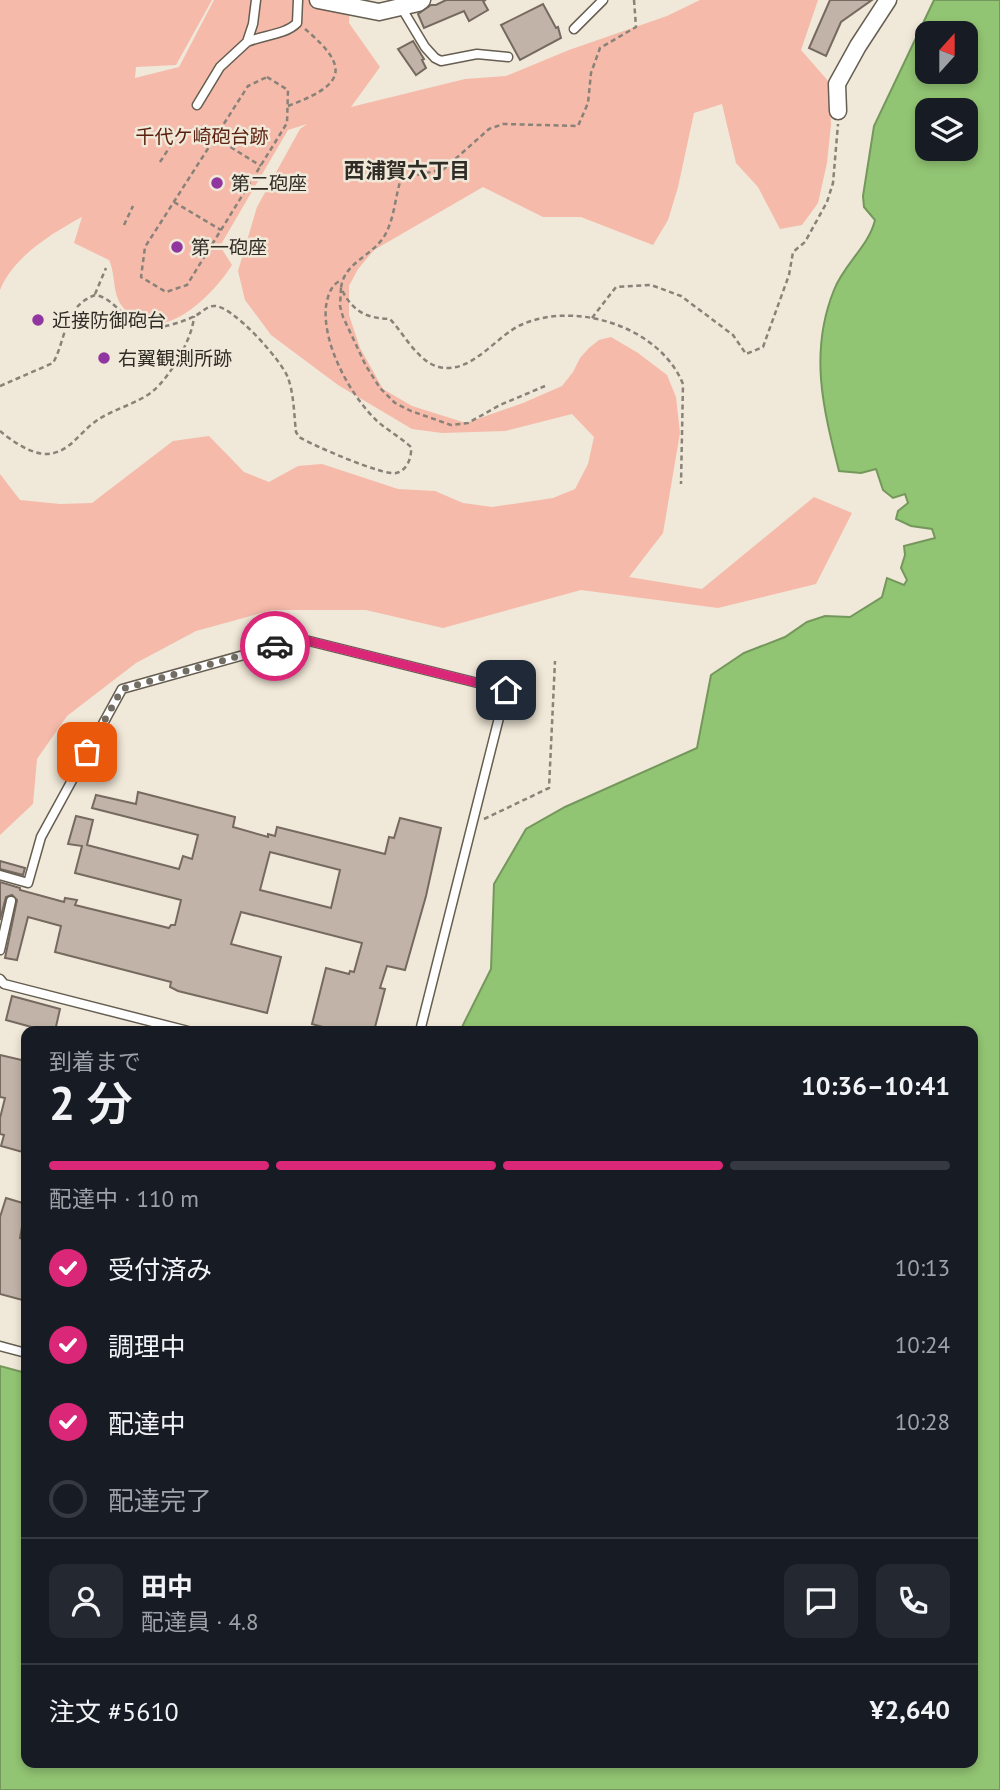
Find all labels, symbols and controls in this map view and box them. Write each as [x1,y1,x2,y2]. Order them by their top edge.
north arrow [915,21,978,84]
map controls [915,21,978,161]
button: layers [915,98,978,161]
park label: 千代ケ崎砲台跡 [135,124,269,148]
district label: 西浦賀六丁目 [344,157,470,184]
place label: 第二砲座 [231,171,307,195]
marker: 第二砲座 [209,175,225,191]
place label: 第一砲座 [191,235,267,259]
marker: 第一砲座 [169,239,185,255]
place label: 近接防御砲台 [52,308,166,332]
marker: 近接防御砲台 [30,312,46,328]
place label: 右翼観測所跡 [118,346,232,370]
marker: 右翼観測所跡 [96,350,112,366]
courier [240,611,310,681]
icon: car [256,627,294,665]
pin [476,660,536,720]
icon: home [487,671,525,709]
pin [57,722,117,782]
icon: bag [68,733,106,771]
text: 到着まで [49,1047,141,1076]
text: 10:36–10:41 [801,1069,950,1102]
text: 2 分 [49,1073,133,1133]
text: 配達中 · 110 m [49,1184,199,1213]
icon: check [49,1249,87,1287]
text: 受付済み [108,1253,212,1286]
text: 10:13 [895,1253,950,1282]
icon: check [49,1326,87,1364]
text: 調理中 [108,1330,186,1363]
text: 10:24 [895,1330,950,1359]
icon: check [49,1403,87,1441]
text: 配達中 [108,1407,186,1440]
text: 10:28 [895,1407,950,1436]
text: 配達完了 [108,1484,212,1517]
button: person [49,1564,123,1638]
button: chat [784,1564,858,1638]
button: phone [876,1564,950,1638]
text: 田中 [141,1570,193,1603]
text: 配達員 · 4.8 [141,1607,258,1636]
text: ¥2,640 [870,1693,950,1726]
text: 注文 #5610 [49,1695,179,1728]

